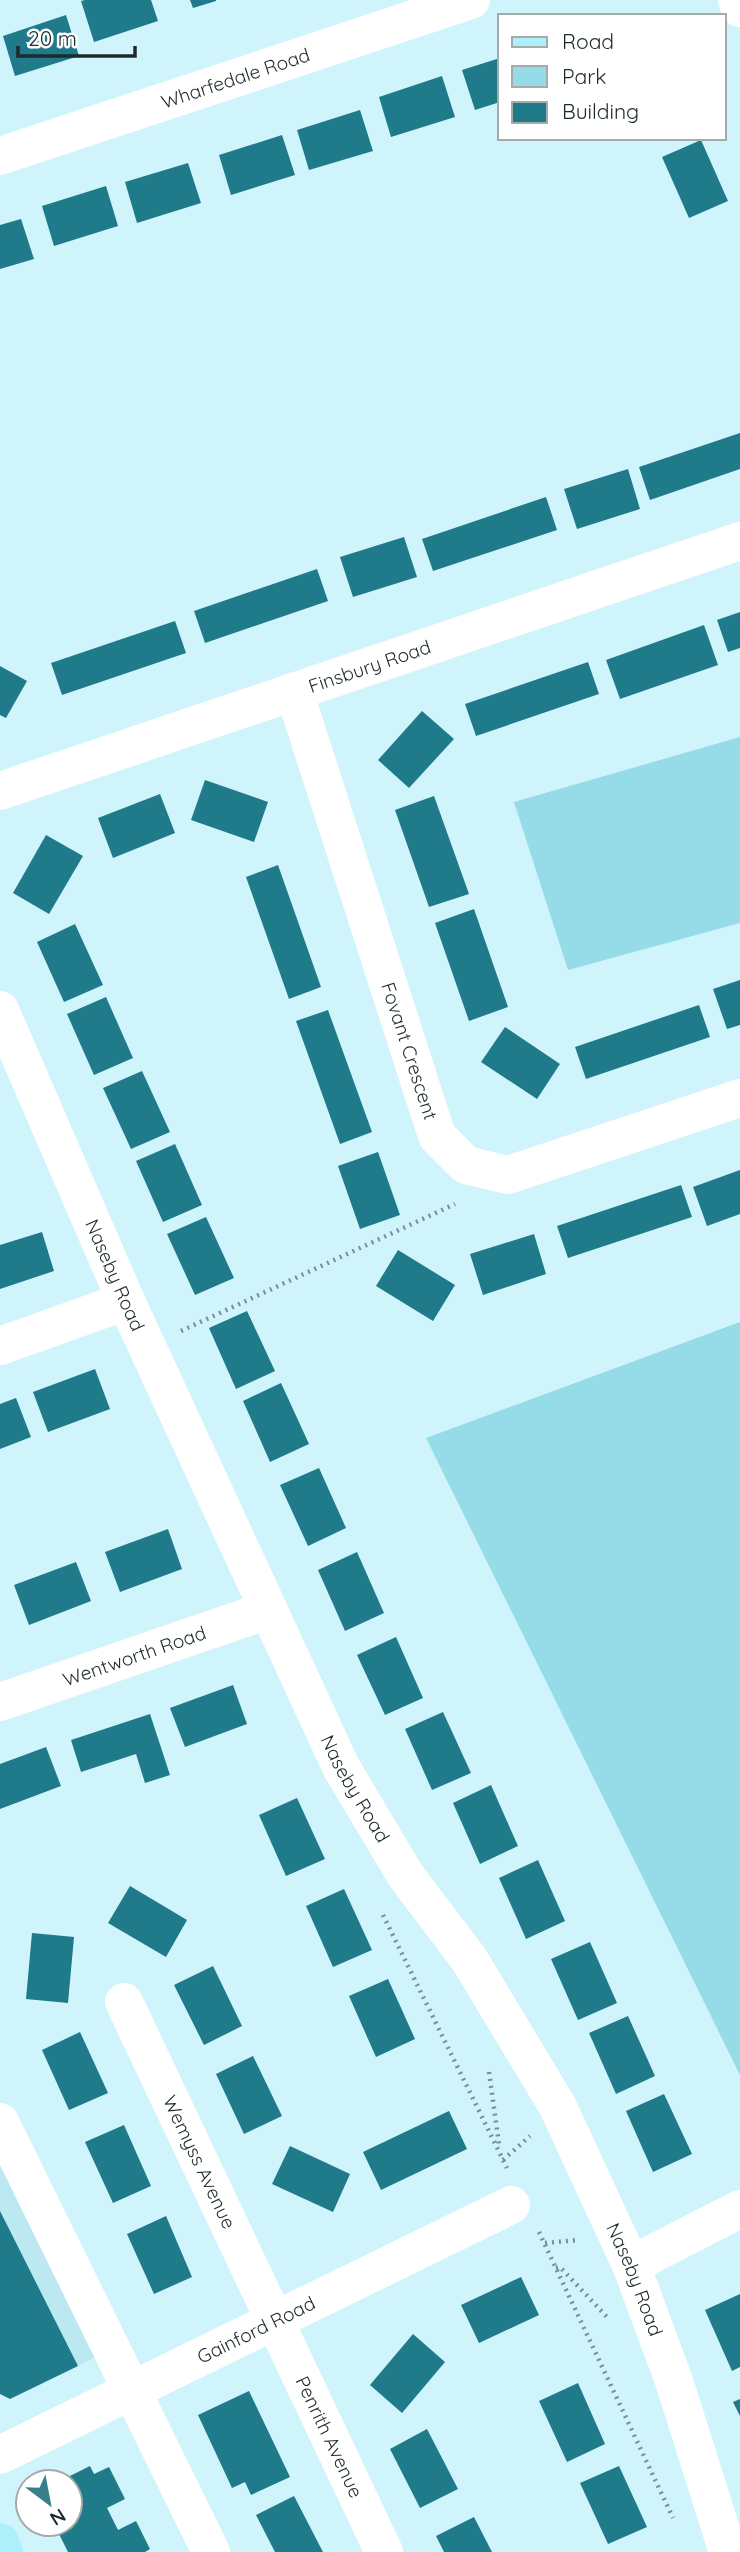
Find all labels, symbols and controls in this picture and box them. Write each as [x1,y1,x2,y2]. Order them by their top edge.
scale bar [18,14,135,58]
legend [498,14,726,140]
text: 20 m [28,25,77,51]
text: Road [562,28,614,54]
street label: Wharfedale Road [158,42,313,114]
text: Park [562,63,606,89]
text: Building [562,98,639,124]
street label: Finsbury Road [305,634,434,698]
street label: Fovant Crescent [376,979,443,1123]
street label: Naseby Road [80,1216,150,1335]
street label: Wentworth Road [60,1620,209,1692]
street label: Naseby Road [316,1731,395,1847]
street label: Wemyss Avenue [158,2091,241,2233]
street label: Naseby Road [601,2219,668,2339]
street label: Gainford Road [193,2291,319,2369]
street label: Penrith Avenue [291,2372,369,2502]
north arrow [14,2468,84,2538]
text: N [46,2504,70,2531]

